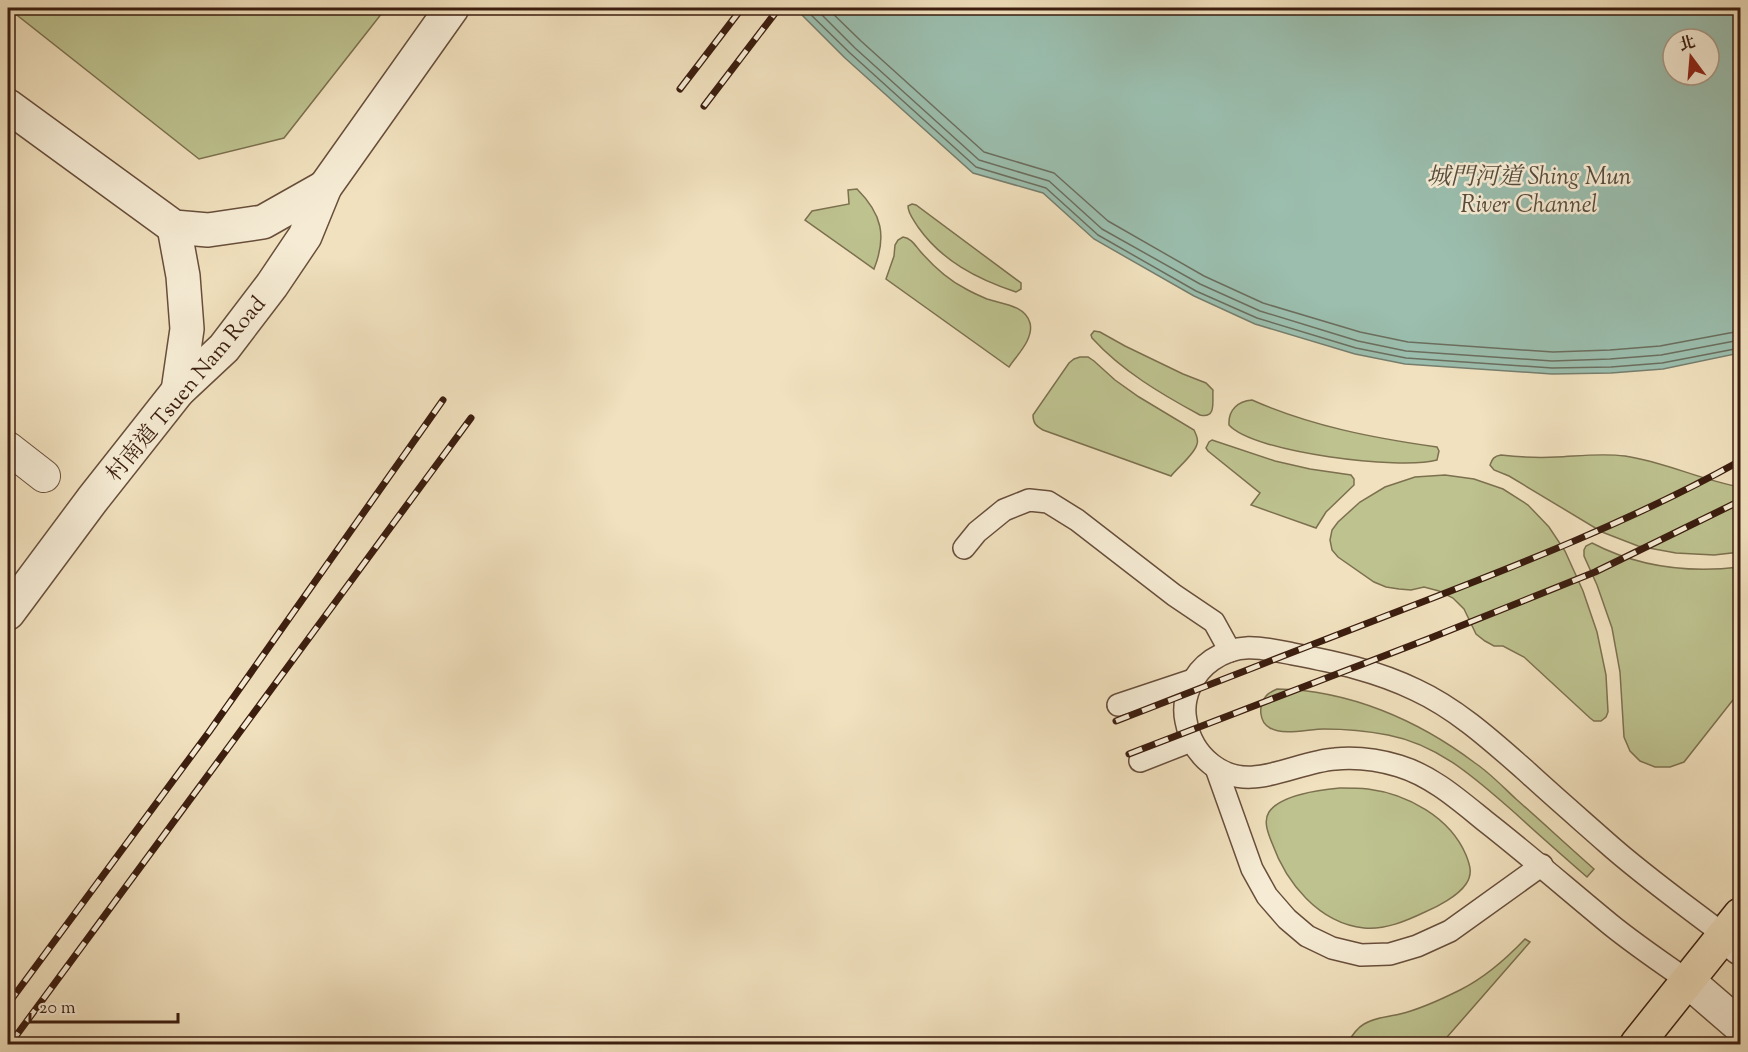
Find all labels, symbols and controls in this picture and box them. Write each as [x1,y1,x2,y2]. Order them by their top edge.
north arrow [1661,27,1721,87]
text: 北 [1677,32,1698,58]
water label: 城門河道 Shing Mun River Channel [1427,161,1632,223]
street label: 村南道 Tsuen Nam Road [100,290,275,490]
scale bar [30,986,178,1024]
text: 20 m [39,996,76,1022]

